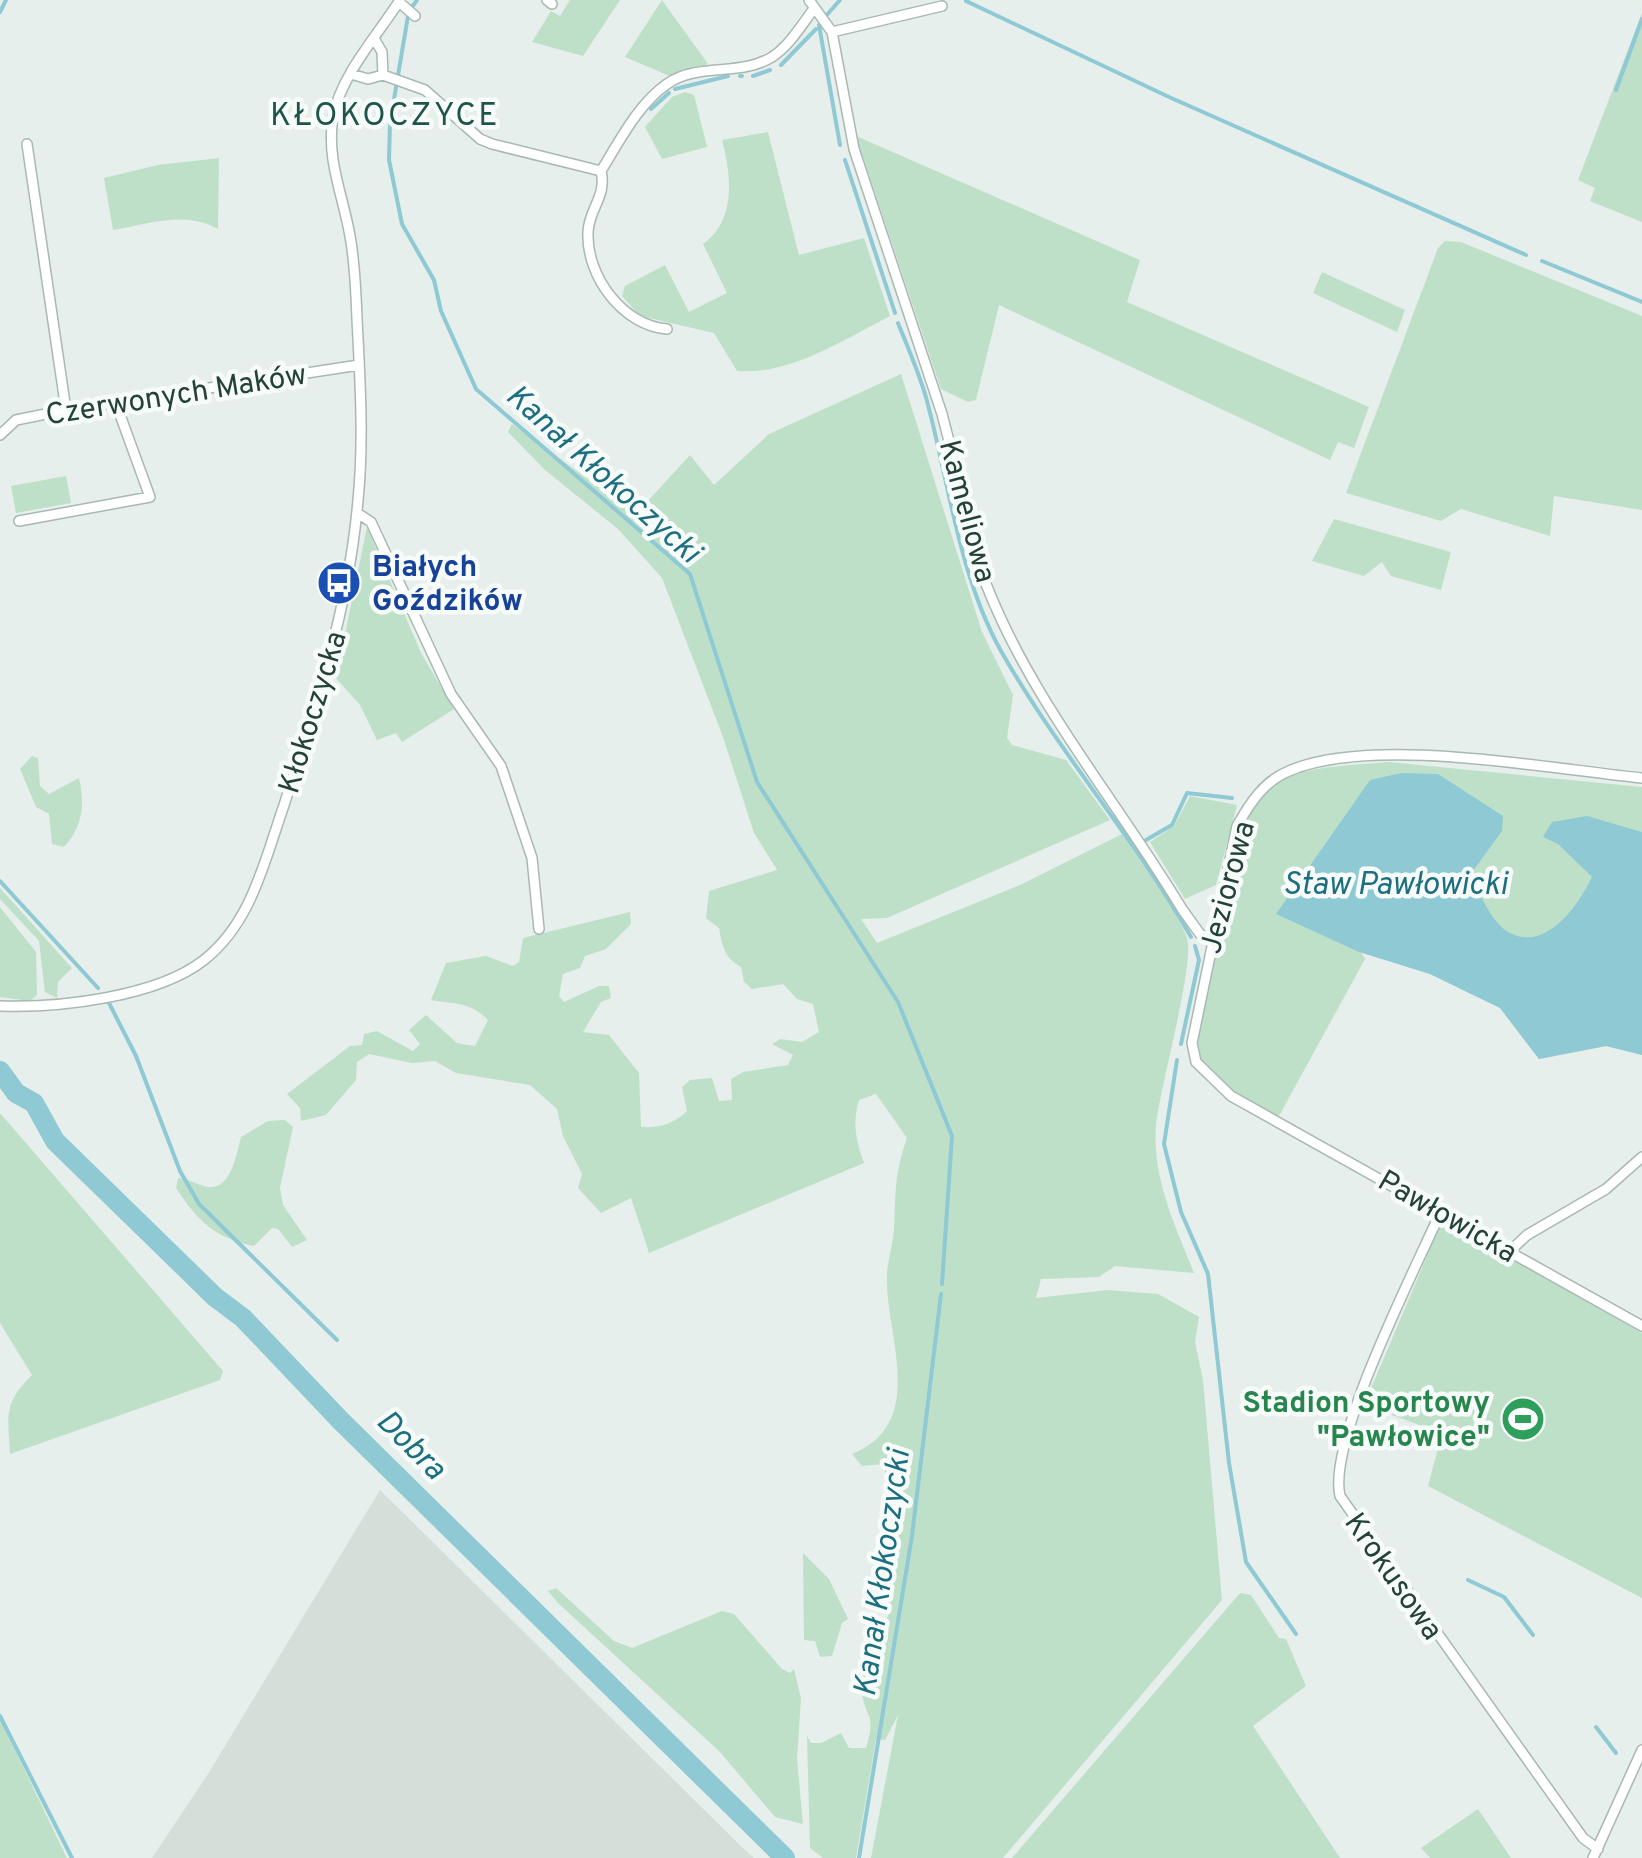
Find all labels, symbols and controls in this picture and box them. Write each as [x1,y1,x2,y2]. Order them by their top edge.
district label: KŁOKOCZYCE [270,97,500,137]
street label: Czerwonych Maków [43,358,309,435]
water label: Kanał Kłokoczycki [496,377,709,575]
street label: Kameliowa [929,436,1002,587]
place label: Białych Goździków [372,550,523,621]
bus stop icon: Białych Goździków [316,560,362,606]
street label: Kłokoczycka [272,627,357,798]
street label: Jeziorowa [1194,817,1265,958]
water label: Staw Pawłowicki [1283,866,1510,906]
street label: Pawłowicka [1371,1163,1523,1273]
place label: Stadion Sportowy "Pawłowice" [1243,1386,1490,1457]
sports icon: Stadion Sportowy "Pawłowice" [1500,1396,1546,1442]
water label: Dobra [366,1403,454,1490]
water label: Kanał Kłokoczycki [847,1445,921,1699]
street label: Krokusowa [1335,1507,1449,1648]

